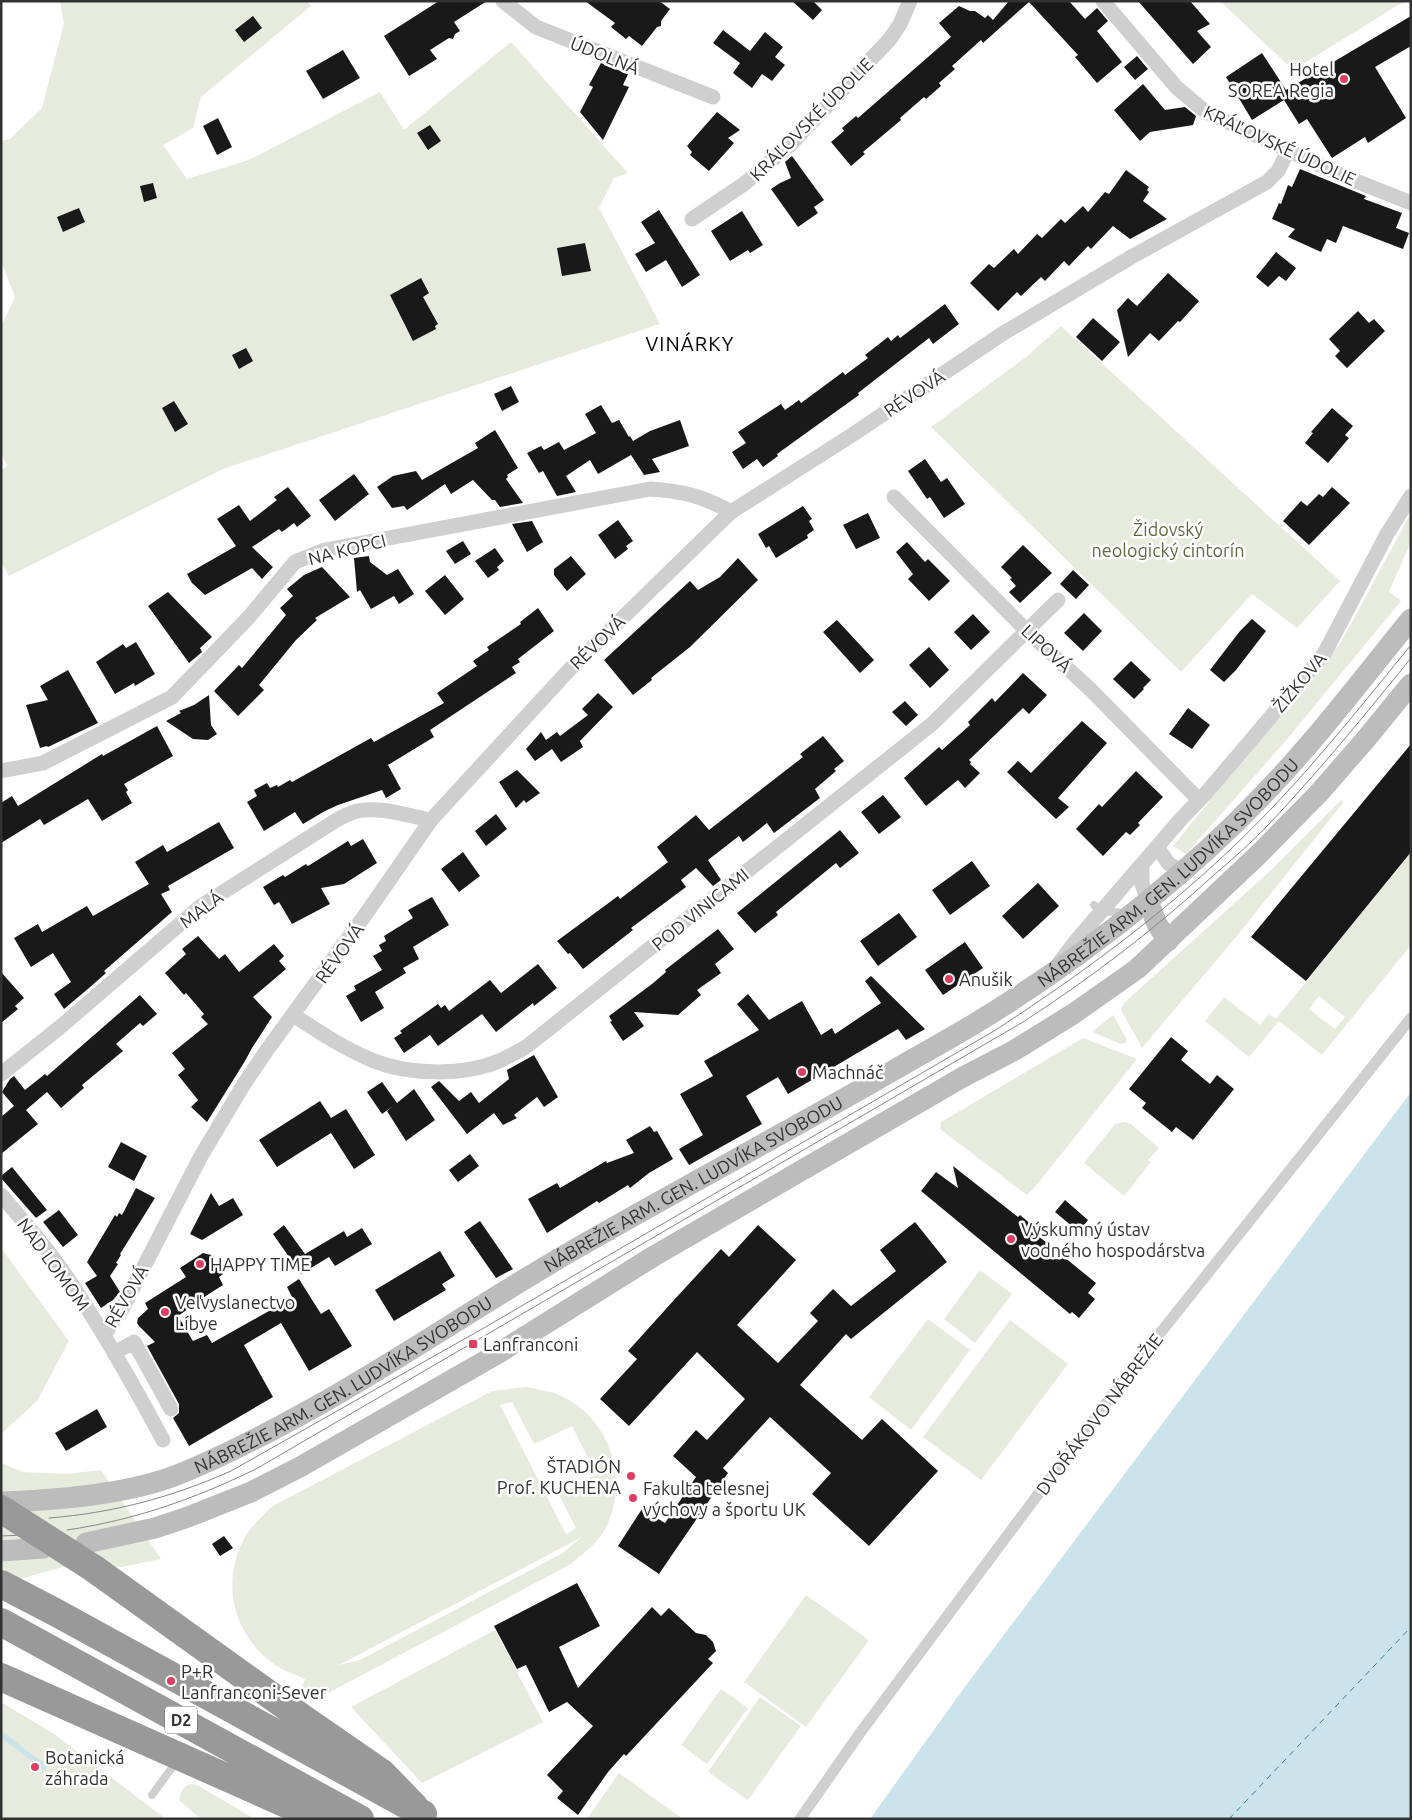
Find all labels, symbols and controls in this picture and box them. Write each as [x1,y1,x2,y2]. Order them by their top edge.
street label: ÚDOLNÁ [568,31,643,78]
street label: KRÁĽOVSKÉ ÚDOLIE [745,53,877,185]
place label: Hotel SOREA Regia [1228,59,1334,100]
marker: Hotel SOREA Regia [1338,73,1350,85]
street label: KRÁĽOVSKÉ ÚDOLIE [1201,100,1360,189]
district label: VINÁRKY [646,332,734,355]
street label: RÉVOVÁ [879,365,948,420]
park label: Židovský neologický cintorín [1091,518,1245,560]
street label: NA KOPCI [306,530,388,568]
street label: RÉVOVÁ [565,610,629,673]
street label: LIPOVÁ [1018,619,1077,676]
street label: ŽIŽKOVA [1268,647,1330,716]
street label: NÁBREŽIE ARM. GEN. LUDVÍKA SVOBODU [1033,754,1302,991]
street label: POD VINICAMI [648,864,752,954]
street label: MALÁ [175,885,227,932]
street label: RÉVOVÁ [310,919,367,987]
place label: Anušik [959,969,1013,989]
marker: Anušik [943,973,955,985]
place label: Machnáč [812,1062,883,1082]
marker: Machnáč [796,1066,808,1078]
street label: NÁBREŽIE ARM. GEN. LUDVÍKA SVOBODU [540,1092,846,1275]
street label: NAD LOMOM [14,1214,94,1314]
place label: Výskumný ústav vodného hospodárstva [1021,1219,1205,1260]
marker: Výskumný ústav vodného hospodárstva [1005,1233,1017,1245]
place label: HAPPY TIME [210,1254,311,1274]
marker: HAPPY TIME [194,1258,206,1270]
street label: RÉVOVÁ [99,1261,152,1331]
place label: Veľvyslanectvo Líbye [175,1292,295,1333]
street label: NÁBREŽIE ARM. GEN. LUDVÍKA SVOBODU [191,1292,495,1477]
marker: Veľvyslanectvo Líbye [159,1306,171,1318]
street label: DVOŘÁKOVO NÁBREŽIE [1031,1329,1166,1499]
place label: Lanfranconi [483,1334,578,1354]
marker: Lanfranconi [467,1338,479,1350]
place label: ŠTADIÓN Prof. KUCHENA [497,1455,621,1497]
marker: ŠTADIÓN Prof. KUCHENA [625,1470,637,1482]
place label: Fakulta telesnej výchovy a športu UK [643,1478,806,1519]
marker: Fakulta telesnej výchovy a športu UK [627,1492,639,1504]
place label: P+R Lanfranconi-Sever [181,1661,327,1702]
marker: P+R Lanfranconi-Sever [165,1675,177,1687]
road number: D2 [165,1706,197,1734]
place label: Botanická záhrada [45,1747,125,1788]
marker: Botanická záhrada [29,1761,41,1773]

